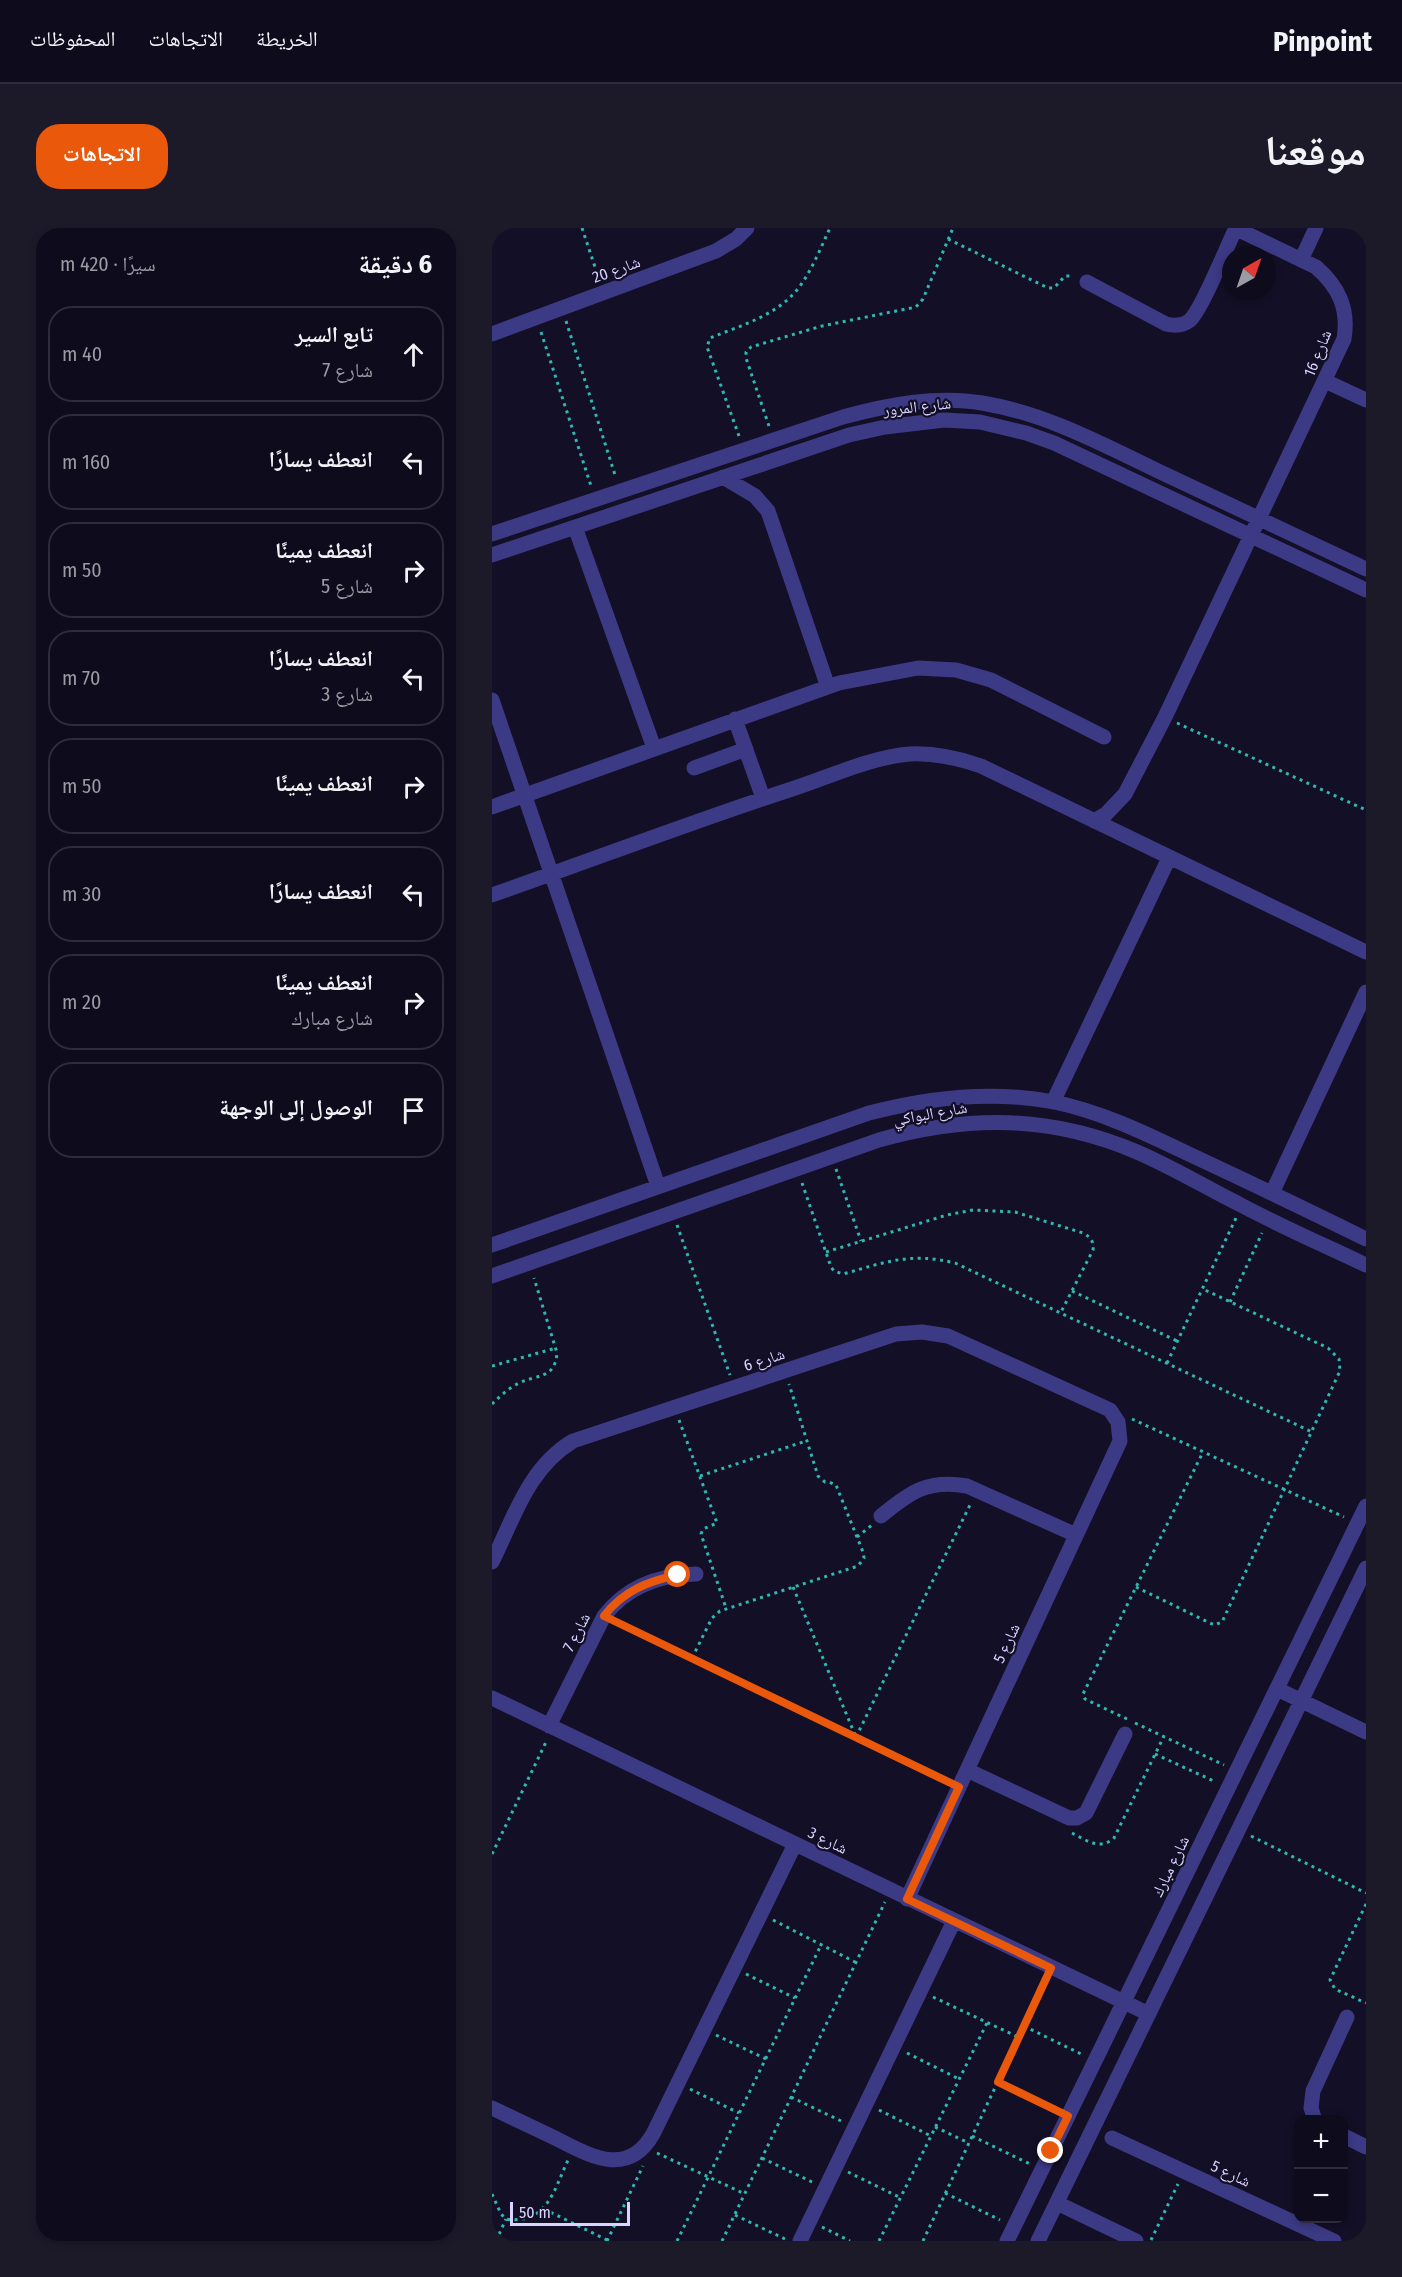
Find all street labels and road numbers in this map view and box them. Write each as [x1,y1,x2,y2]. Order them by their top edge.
street label: شارع 20 [590,252,643,288]
street label: شارع 16 [1300,327,1336,380]
street label: شارع المرور [881,393,952,421]
street label: شارع البواكي [892,1098,969,1132]
street label: شارع 6 [741,1344,787,1376]
street label: شارع 7 [559,1610,595,1655]
street label: شارع 5 [989,1620,1025,1666]
street label: شارع 3 [805,1823,851,1859]
street label: شارع مبارك [1148,1833,1194,1900]
street label: شارع 5 [1208,2156,1254,2192]

